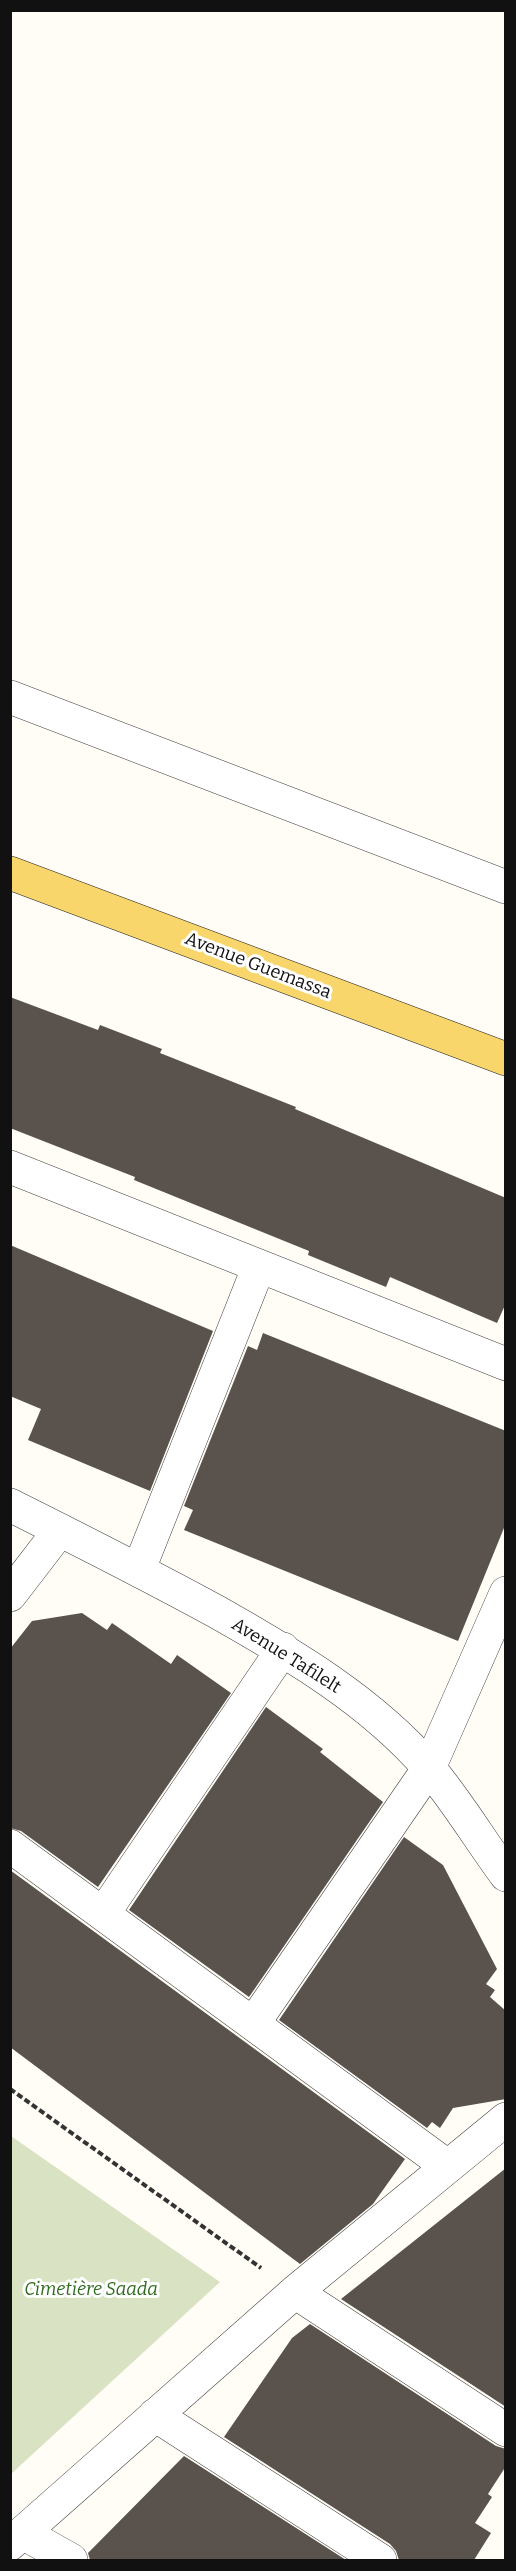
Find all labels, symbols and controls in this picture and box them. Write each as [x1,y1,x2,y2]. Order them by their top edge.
street label: Avenue Guemassa [182,928,334,1004]
street label: Avenue Tafilelt [227,1614,345,1698]
park label: Cimetière Saada [24,2279,158,2301]

